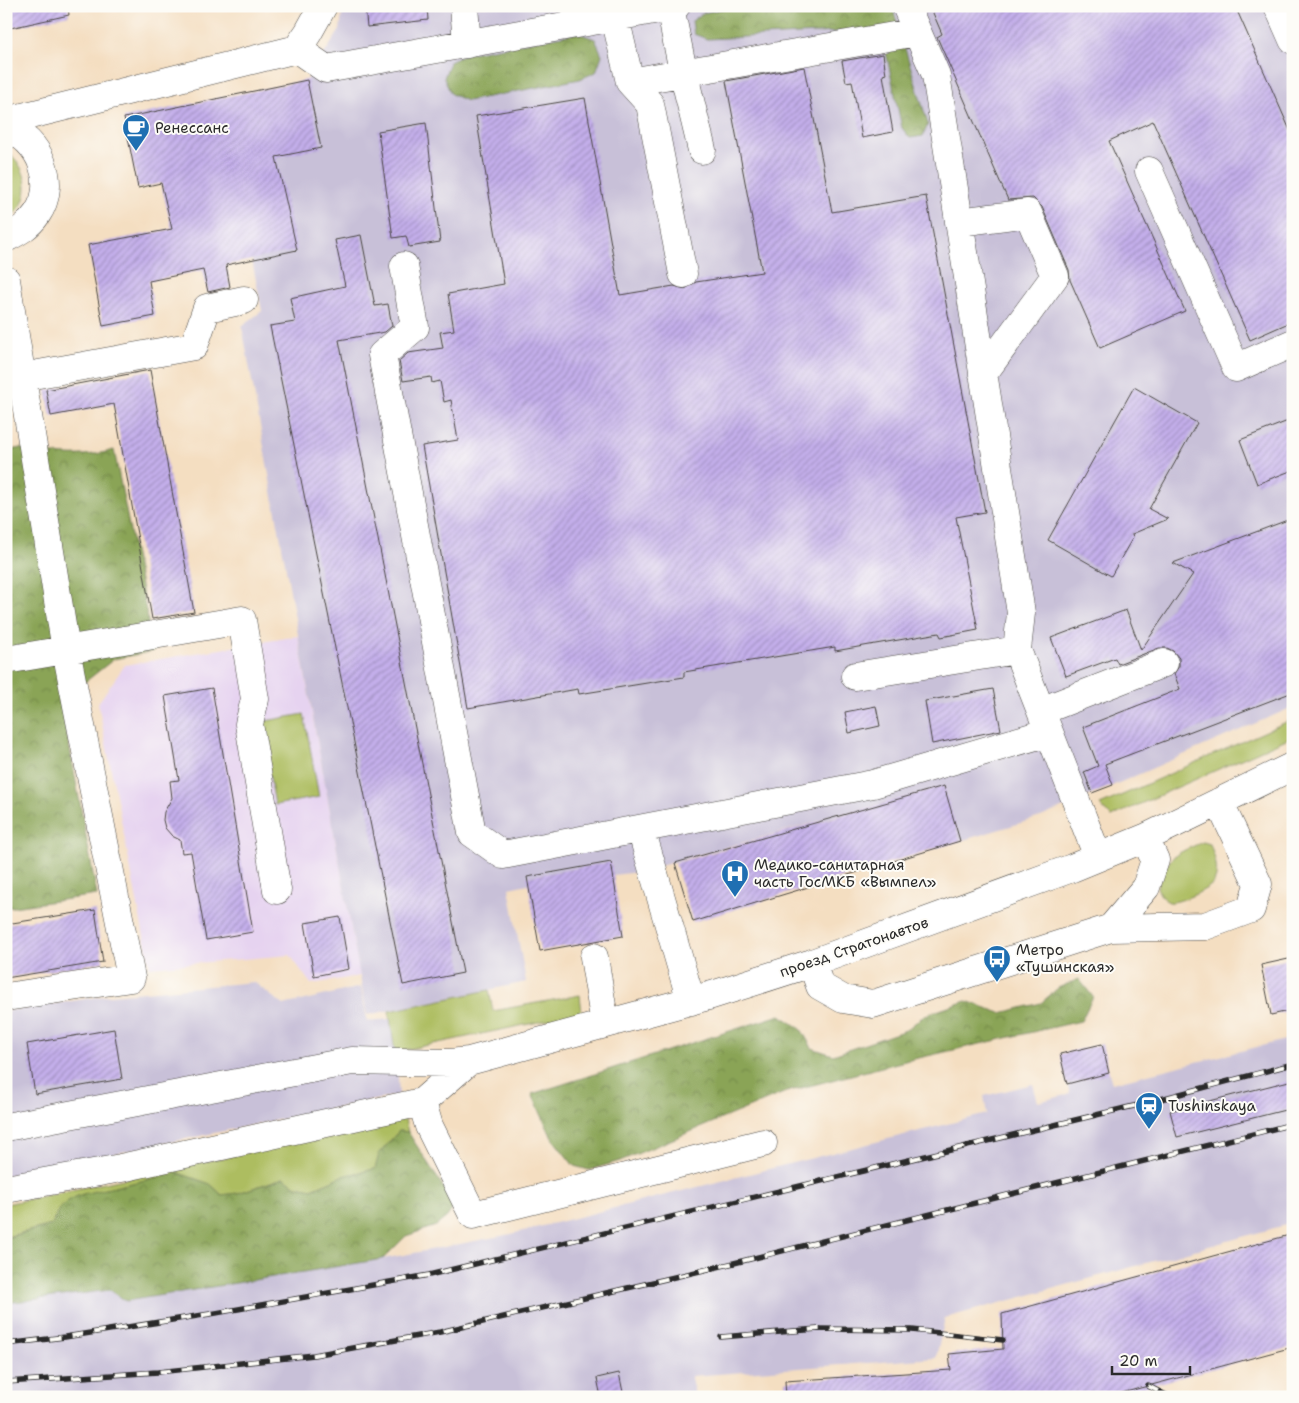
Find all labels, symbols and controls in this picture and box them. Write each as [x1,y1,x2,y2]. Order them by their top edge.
cafe icon: Ренессанс [121,113,151,152]
place label: Ренессанс [155,118,229,138]
place label: Медико-санитарная часть ГосМКБ «Вымпел» [754,855,936,892]
hospital icon: Медико-санитарная часть ГосМКБ «Вымпел» [720,859,750,898]
street label: проезд Стратонавтов [777,912,931,982]
place label: Метро «Тушинская» [1016,940,1114,977]
bus stop icon: Метро «Тушинская» [982,944,1012,983]
station icon: Tushinskaya [1134,1091,1164,1130]
place label: Tushinskaya [1168,1096,1257,1116]
scale bar [1112,1343,1189,1375]
text: 20 m [1119,1351,1158,1371]

